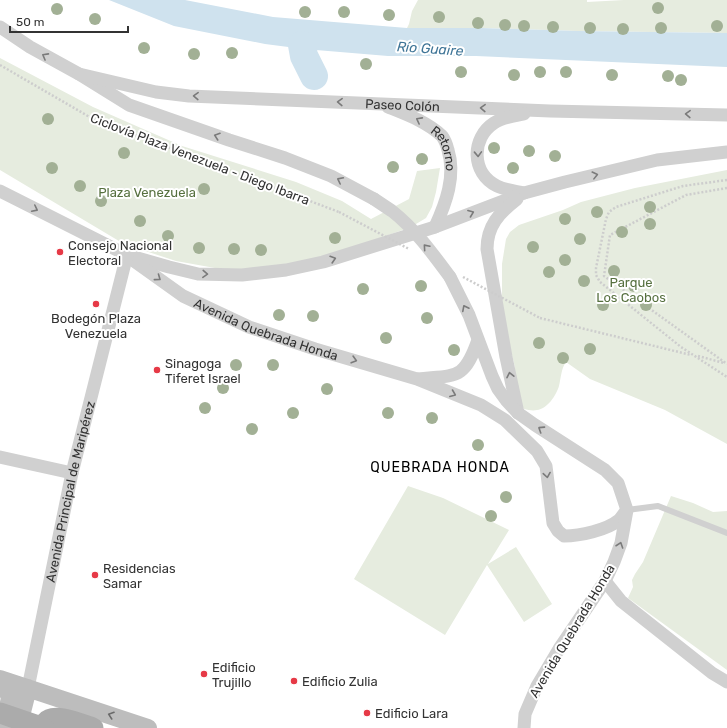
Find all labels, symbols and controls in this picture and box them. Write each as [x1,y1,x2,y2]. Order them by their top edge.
scale bar [10,8,128,34]
text: 50 m [16,15,44,29]
water label: Río Guaire [396,38,464,60]
one-way arrow [42,53,49,60]
one-way arrow [193,92,199,100]
street label: Paseo Colón [365,96,440,114]
one-way arrow [337,98,343,106]
one-way arrow [480,104,486,112]
street label: Ciclovía Plaza Venezuela - Diego Ibarra [88,110,312,208]
one-way arrow [685,110,691,118]
one-way arrow [416,118,423,125]
street label: Retorno [428,122,458,171]
one-way arrow [214,133,221,141]
one-way arrow [473,150,482,157]
one-way arrow [592,171,599,180]
one-way arrow [336,177,344,185]
park label: Plaza Venezuela [98,184,196,200]
one-way arrow [31,204,38,212]
one-way arrow [468,209,475,217]
place label: Consejo Nacional Electoral [68,238,172,268]
one-way arrow [424,244,431,251]
marker: Consejo Nacional Electoral [55,247,65,257]
one-way arrow [330,255,337,264]
one-way arrow [202,270,208,279]
one-way arrow [154,273,161,281]
park label: Parque Los Caobos [596,275,666,305]
street label: Avenida Quebrada Honda [192,295,340,363]
marker: Bodegón Plaza Venezuela [91,299,101,309]
one-way arrow [463,305,470,312]
place label: Bodegón Plaza Venezuela [51,311,141,341]
one-way arrow [350,355,357,364]
place label: Sinagoga Tiferet Israel [165,356,241,386]
marker: Sinagoga Tiferet Israel [152,365,162,375]
one-way arrow [507,372,515,378]
one-way arrow [449,389,456,397]
street label: Avenida Principal de Maripérez [42,399,98,583]
one-way arrow [538,426,545,434]
district label: QUEBRADA HONDA [370,459,510,476]
one-way arrow [542,472,551,478]
one-way arrow [615,541,624,548]
place label: Residencias Samar [103,561,176,591]
street label: Avenida Quebrada Honda [526,562,618,700]
marker: Residencias Samar [90,570,100,580]
place label: Edificio Trujillo [212,660,256,690]
marker: Edificio Trujillo [199,669,209,679]
place label: Edificio Zulia [302,674,378,689]
marker: Edificio Zulia [289,676,299,686]
place label: Edificio Lara [375,706,448,721]
marker: Edificio Lara [362,708,372,718]
one-way arrow [108,712,115,720]

